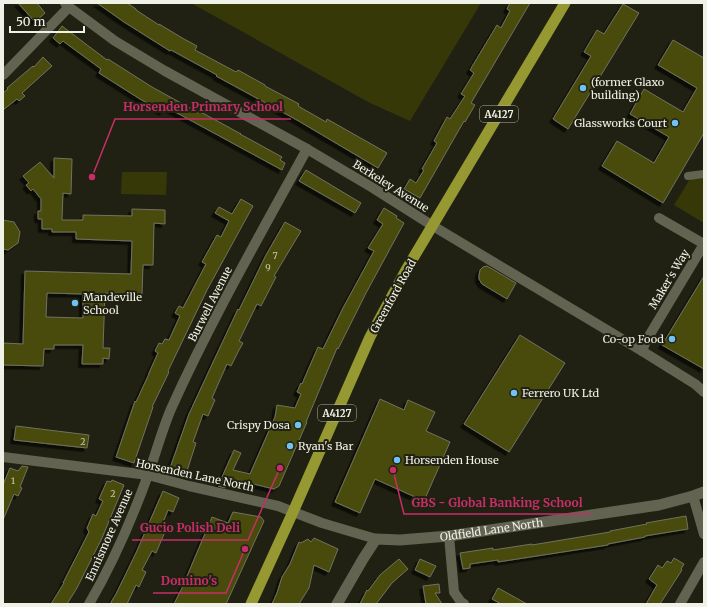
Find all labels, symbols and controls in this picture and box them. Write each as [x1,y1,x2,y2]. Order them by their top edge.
scale bar [10,8,84,34]
text: 50 m [16,14,45,29]
place label: (former Glaxo building) [590,75,665,102]
marker: (former Glaxo building) [578,83,588,93]
callout: Horsenden Primary School [115,95,291,119]
text: Horsenden Primary School [123,99,283,114]
road number: A4127 [480,106,518,122]
place label: Glassworks Court [574,116,668,130]
marker: Glassworks Court [670,118,680,128]
street label: Berkeley Avenue [350,157,432,215]
street label: Maker's Way [646,246,693,311]
house number: 7 [272,250,278,261]
street label: Greenford Road [367,256,419,335]
house number: 9 [265,262,271,273]
street label: Burwell Avenue [185,264,235,344]
place label: Mandeville School [83,290,142,317]
marker: Mandeville School [70,298,80,308]
place label: Co-op Food [603,332,664,346]
marker: Co-op Food [667,334,677,344]
place label: Ferrero UK Ltd [522,386,599,400]
marker: Ferrero UK Ltd [509,388,519,398]
road number: A4127 [318,405,356,421]
place label: Crispy Dosa [227,418,290,432]
marker: Crispy Dosa [293,420,303,430]
house number: 2 [80,436,86,447]
place label: Ryan's Bar [298,439,353,453]
marker: Ryan's Bar [285,441,295,451]
place label: Horsenden House [405,453,499,467]
marker: Horsenden House [392,455,402,465]
street label: Horsenden Lane North [135,456,256,495]
house number: 1 [11,475,15,486]
street label: Ennismore Avenue [82,487,136,583]
house number: 2 [110,488,116,499]
callout: GBS - Global Banking School [404,490,591,514]
text: GBS - Global Banking School [411,495,583,510]
street label: Oldfield Lane North [439,515,545,544]
callout: Gucio Polish Deli [132,516,248,540]
text: Gucio Polish Deli [140,520,240,535]
callout: Domino's [153,569,226,593]
text: Domino's [161,573,217,588]

